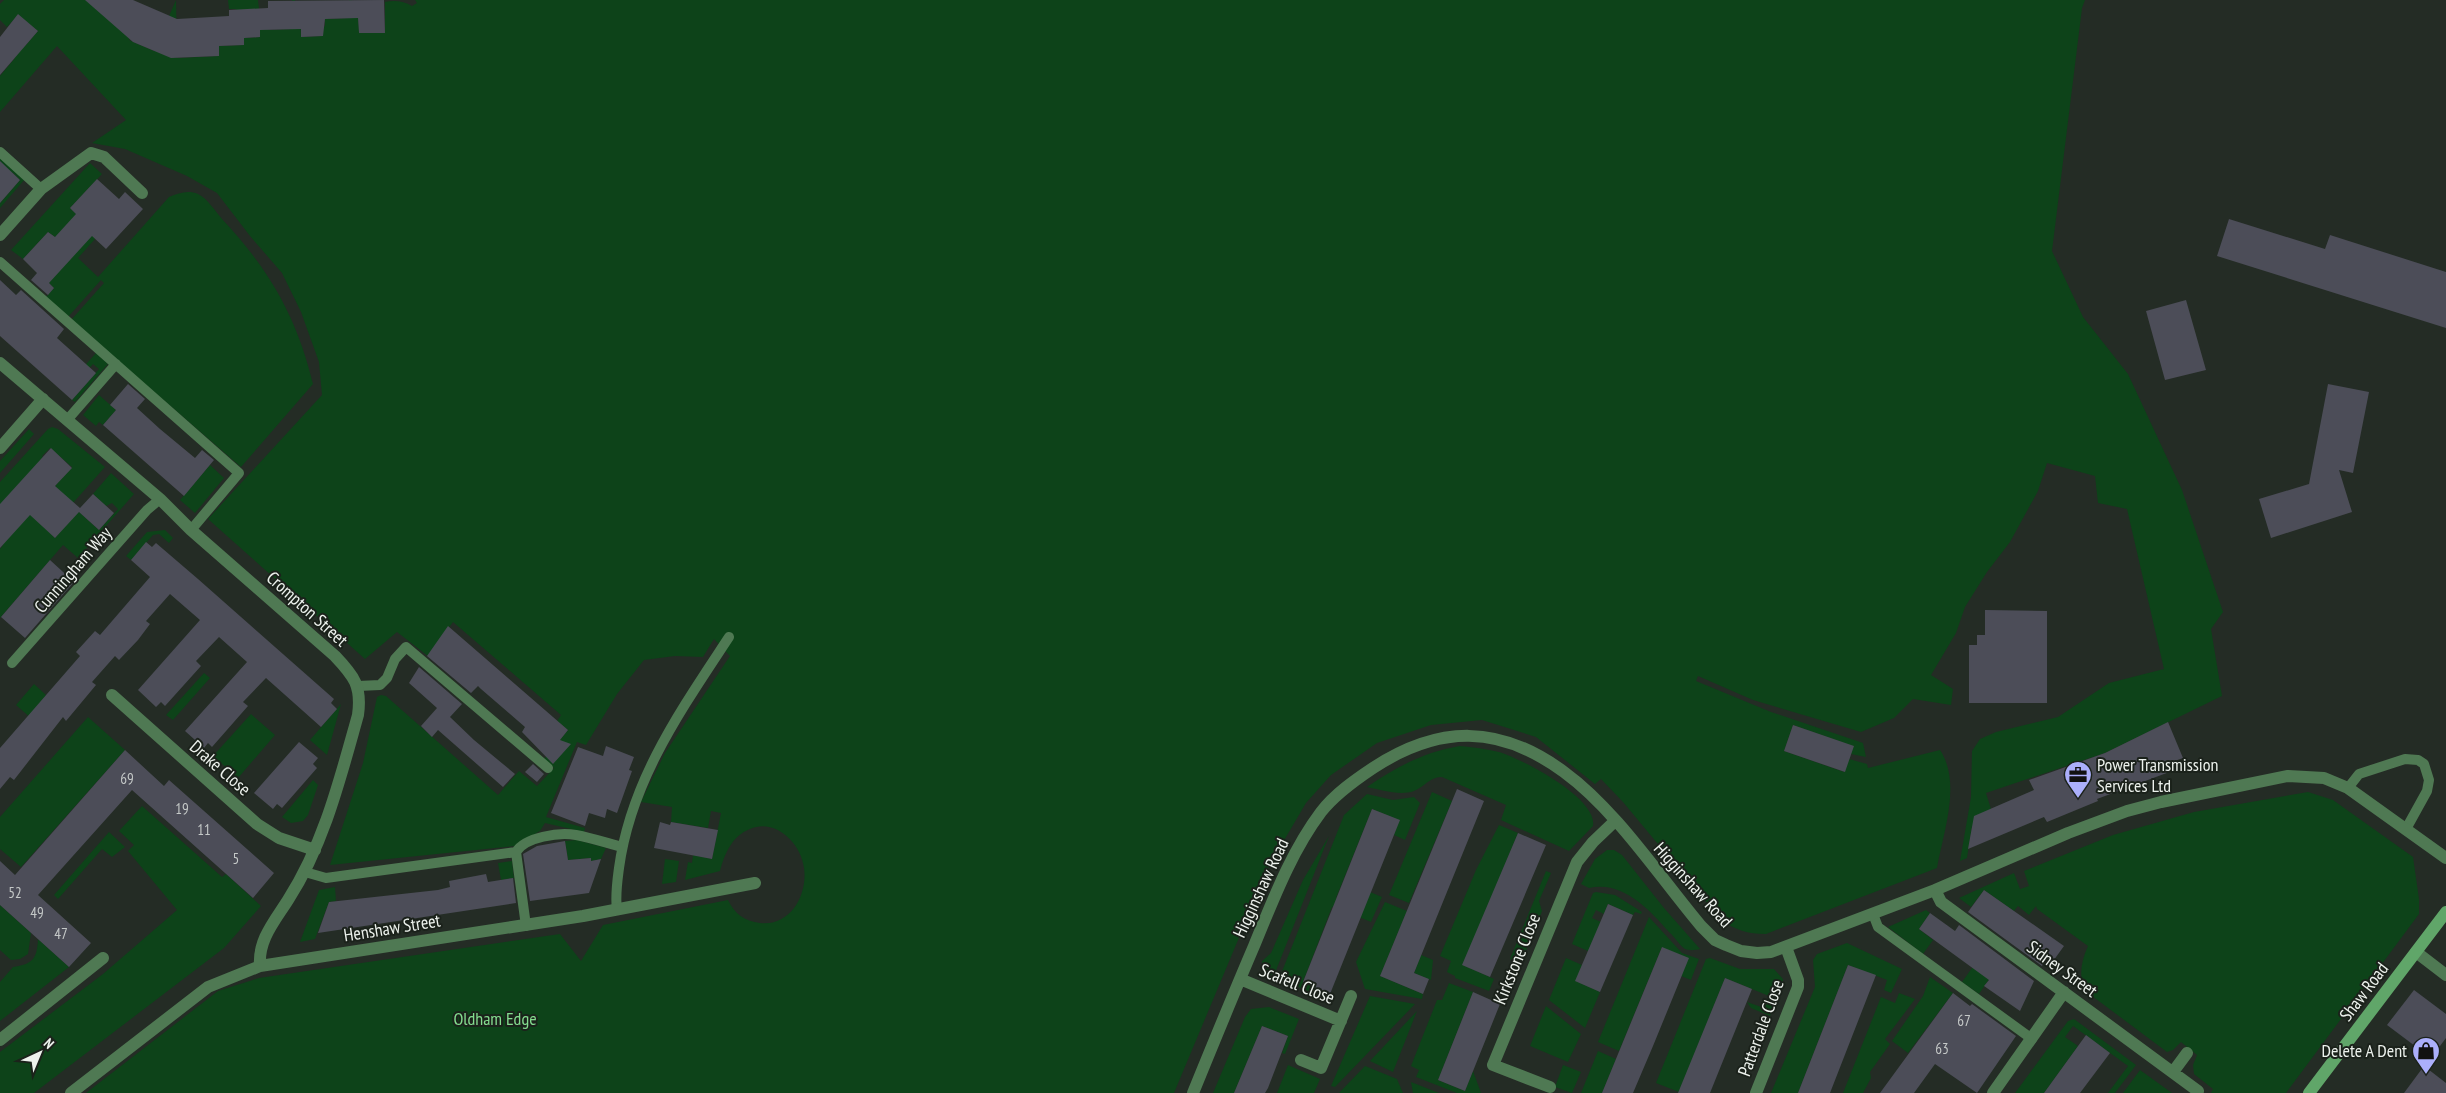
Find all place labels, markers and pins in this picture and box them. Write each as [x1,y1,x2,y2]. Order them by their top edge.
place label: Power Transmission Services Ltd [2097,753,2218,797]
office icon: Power Transmission Services Ltd [2063,760,2093,799]
shop icon: Delete A Dent [2411,1036,2441,1075]
place label: Delete A Dent [2321,1039,2407,1062]

